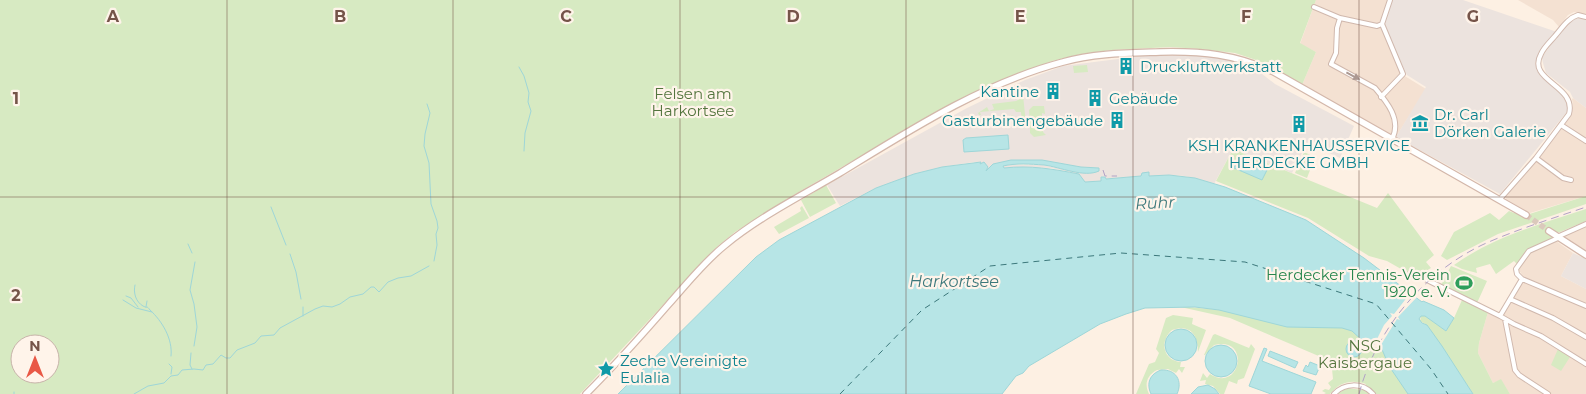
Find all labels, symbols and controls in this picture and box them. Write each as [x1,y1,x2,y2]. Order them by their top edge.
text: A [106,7,120,26]
text: B [334,7,346,26]
text: C [560,7,572,26]
text: D [786,7,800,26]
text: E [1015,7,1025,26]
text: F [1241,7,1251,26]
text: G [1467,7,1479,26]
building icon: Druckluftwerkstatt [1116,56,1136,76]
place label: Druckluftwerkstatt [1140,57,1282,76]
one-way arrow [1346,72,1360,80]
building icon: Kantine [1043,81,1063,101]
place label: Kantine [980,82,1039,101]
park label: Felsen am Harkortsee [652,84,734,120]
building icon: Gebäude [1085,88,1105,108]
text: 1 [13,89,19,108]
place label: Gebäude [1109,89,1178,108]
place label: Dr. Carl Dörken Galerie [1434,105,1546,141]
building icon: Gasturbinengebäude [1107,110,1127,130]
place label: Gasturbinengebäude [942,111,1103,130]
museum icon: Dr. Carl Dörken Galerie [1410,113,1430,133]
building icon: KSH KRANKENHAUSSERVICE HERDECKE GMBH [1289,114,1309,134]
place label: KSH KRANKENHAUSSERVICE HERDECKE GMBH [1188,136,1410,172]
water label: Ruhr [1135,192,1176,214]
place label: Herdecker Tennis-Verein 1920 e. V. [1266,265,1450,301]
water label: Harkortsee [909,272,999,291]
sports icon: Herdecker Tennis-Verein 1920 e. V. [1454,273,1474,293]
text: 2 [11,286,21,305]
north arrow [10,334,60,384]
park label: NSG Kaisbergaue [1318,336,1412,372]
text: N [29,337,41,355]
place label: Zeche Vereinigte Eulalia [620,351,747,387]
place icon: Zeche Vereinigte Eulalia [596,359,616,379]

